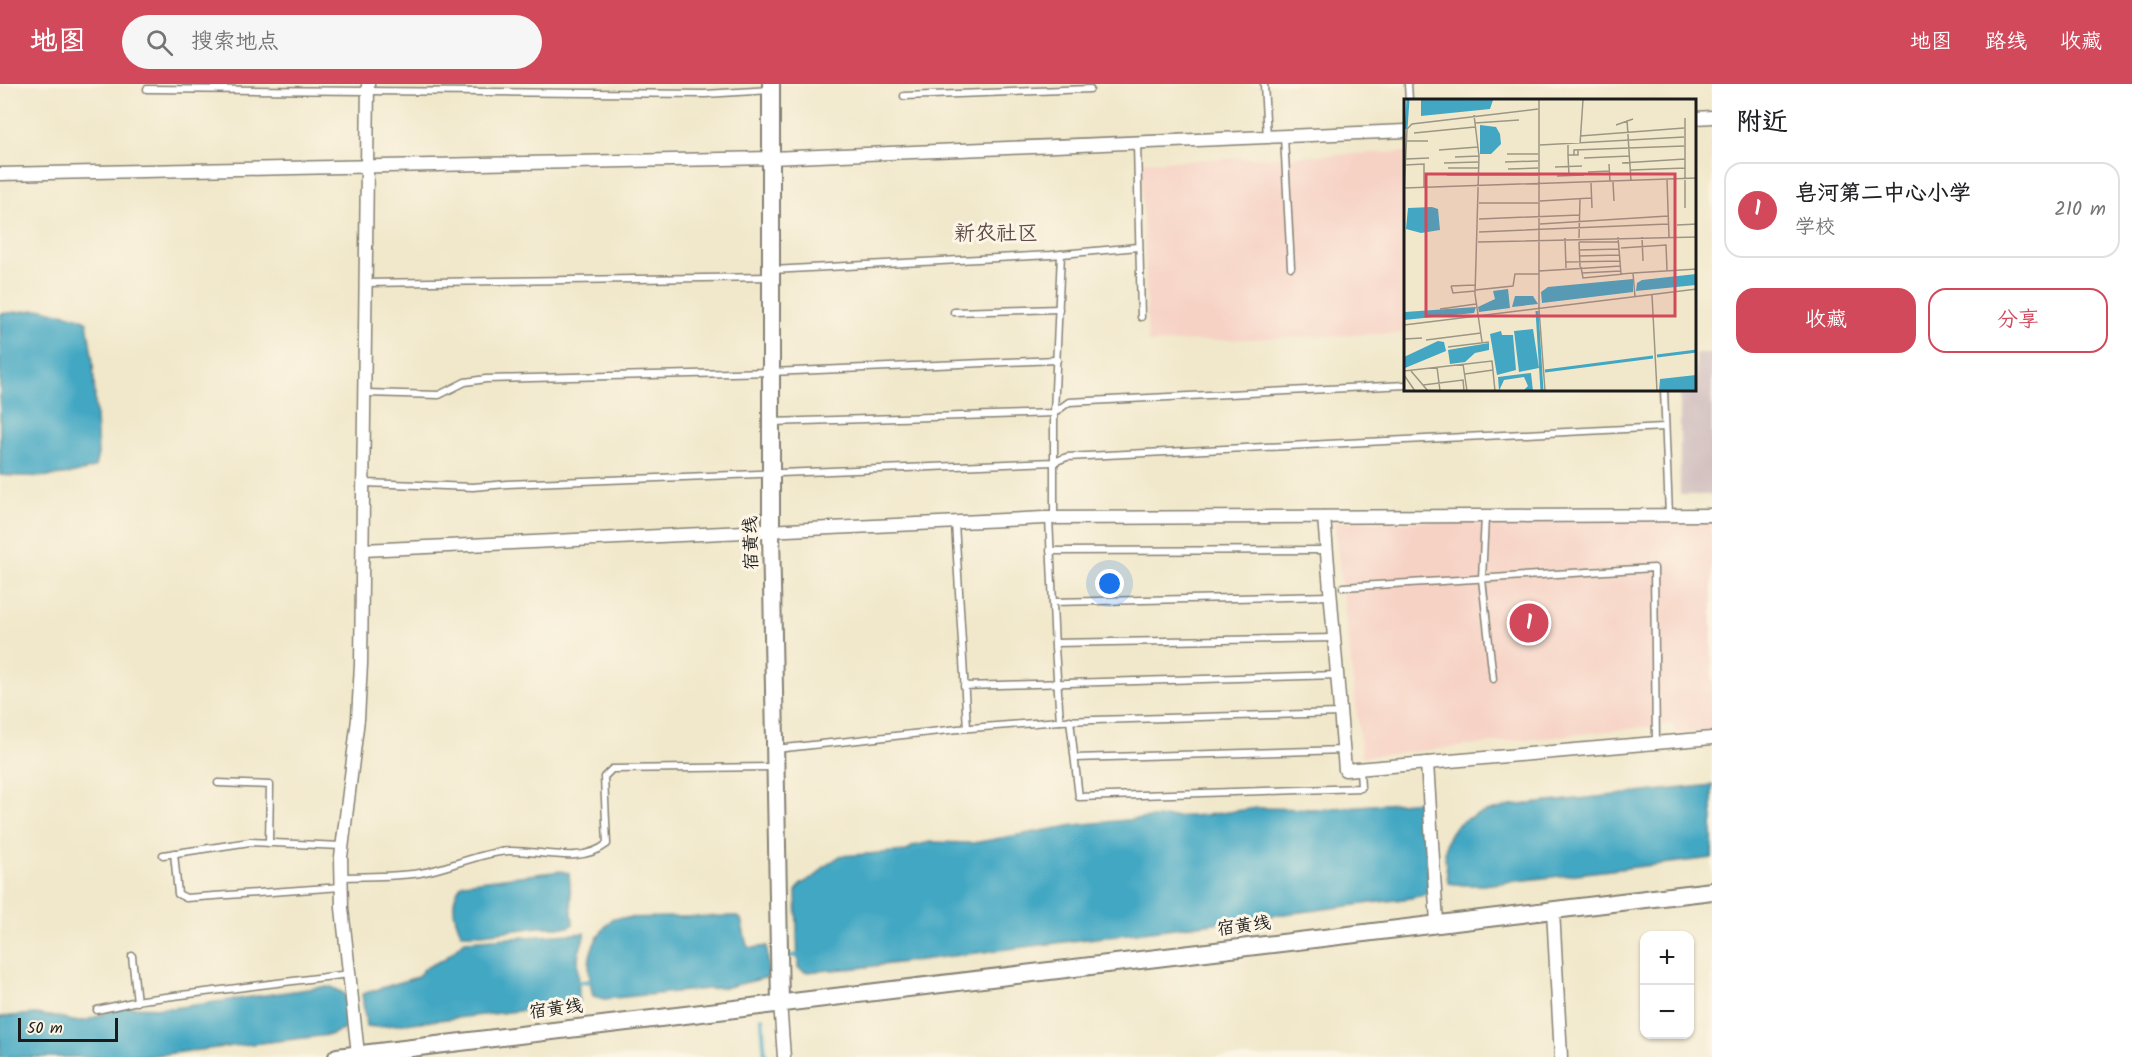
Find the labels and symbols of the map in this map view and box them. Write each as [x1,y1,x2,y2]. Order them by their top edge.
inset map [1404,99,1697,392]
district label: 新农社区 [954,218,1038,251]
street label: 宿黄线 [737,516,767,570]
your location [1095,569,1124,598]
pin: 1 [1510,600,1549,646]
street label: 宿黄线 [1215,909,1273,945]
street label: 宿黄线 [527,992,585,1028]
scale bar [18,1015,118,1042]

